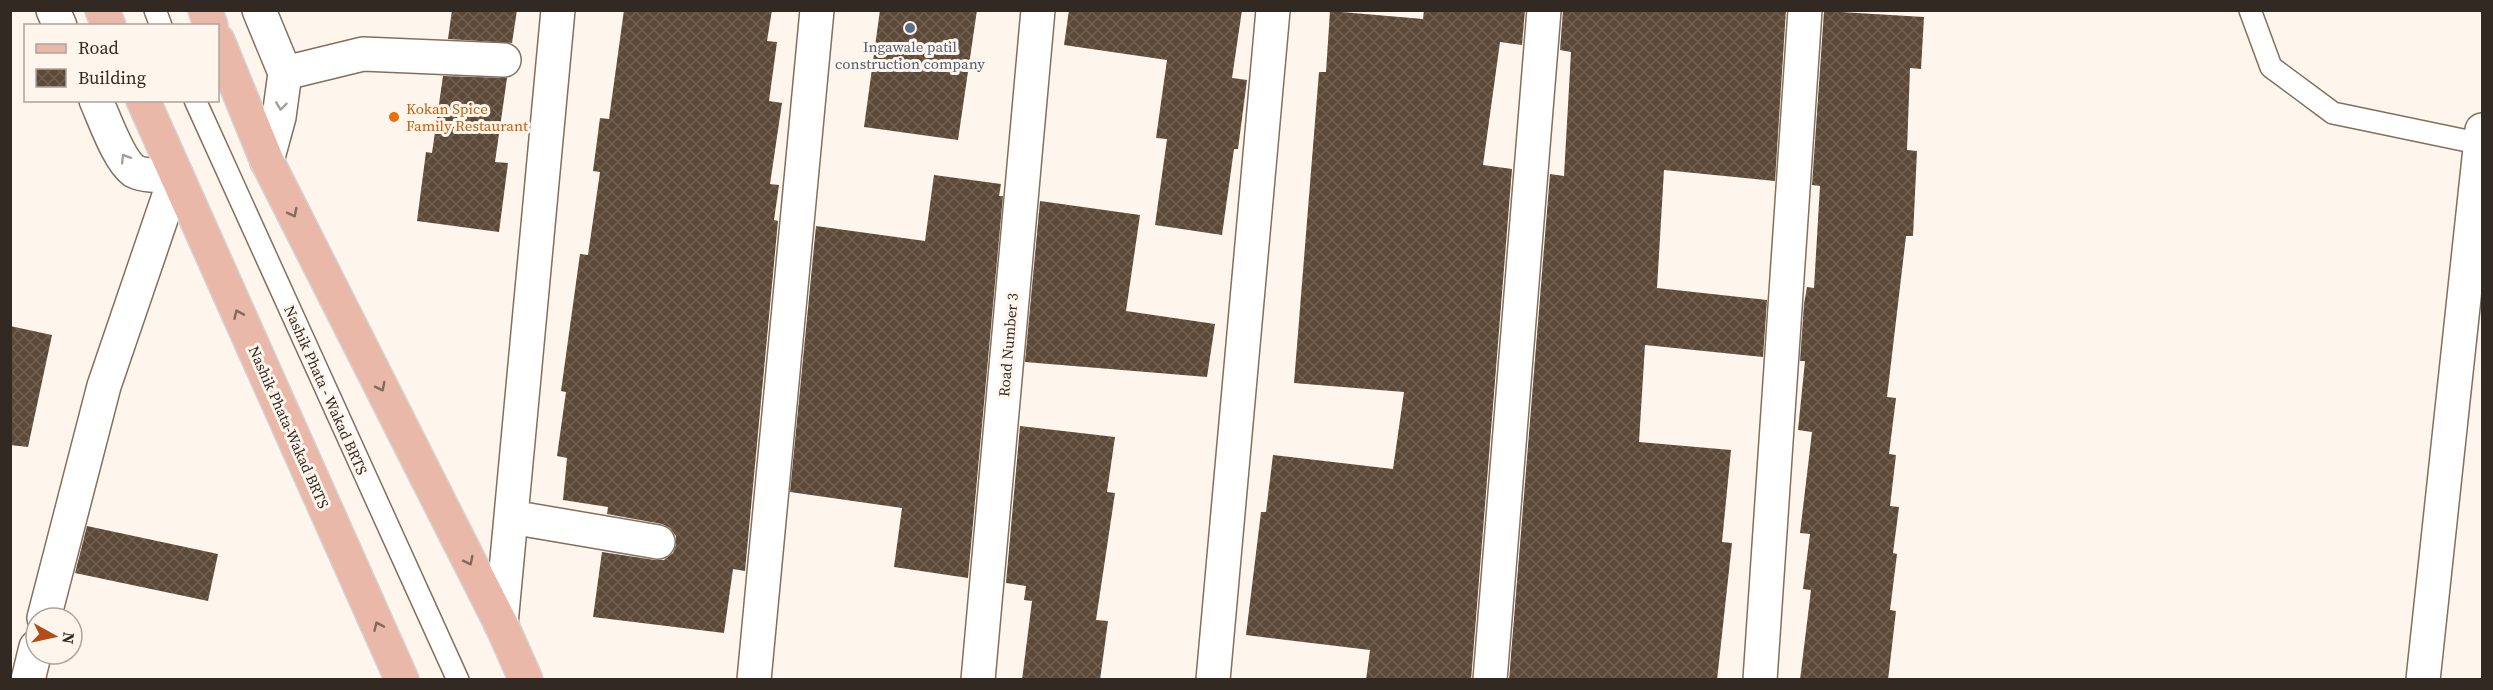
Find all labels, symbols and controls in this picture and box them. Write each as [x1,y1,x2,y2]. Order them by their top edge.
marker: Ingawale patil construction company [903,21,917,35]
legend [24,24,219,102]
text: Road [78,35,119,60]
place label: Ingawale patil construction company [835,36,985,74]
text: Building [78,65,146,90]
place label: Kokan Spice Family Restaurant [406,98,528,136]
one-way arrow [275,101,287,110]
marker: Kokan Spice Family Restaurant [387,110,401,124]
one-way arrow [120,154,132,164]
one-way arrow [286,207,297,217]
street label: Road Number 3 [993,292,1023,398]
street label: Nashik Phata - Wakad BRTS [279,302,373,478]
one-way arrow [234,309,246,320]
street label: Nashik Phata-Wakad BRTS [244,343,334,512]
one-way arrow [374,381,385,391]
one-way arrow [462,555,473,565]
north arrow [24,606,84,666]
one-way arrow [373,622,385,633]
text: N [57,631,81,646]

